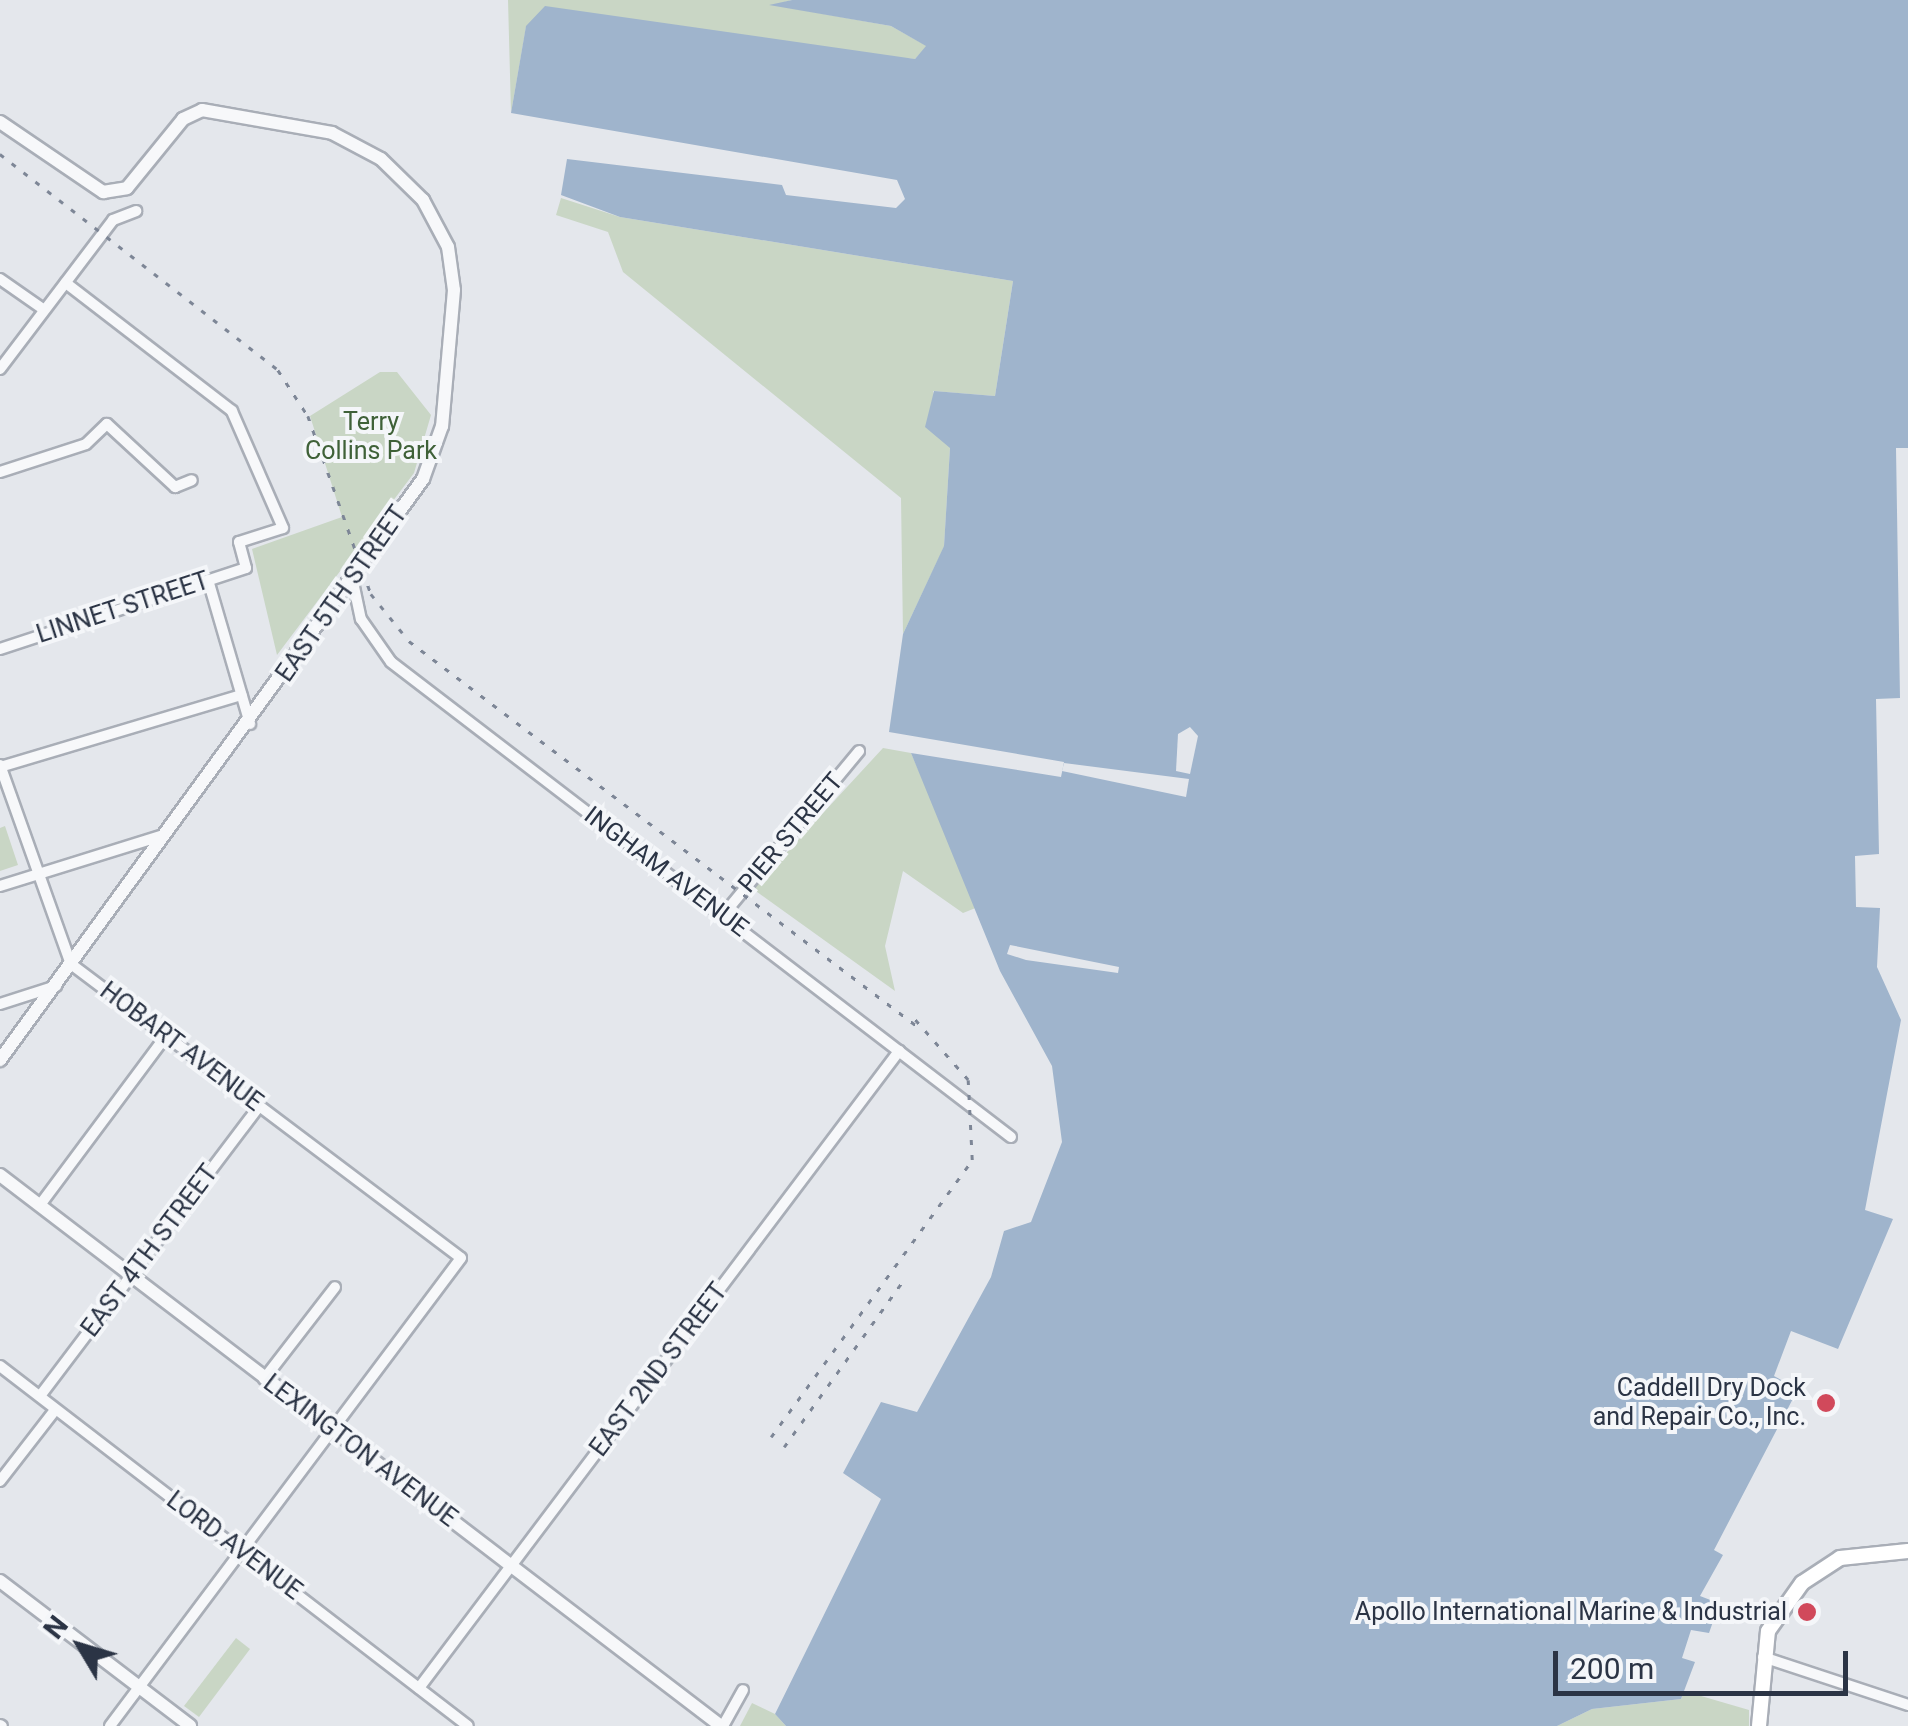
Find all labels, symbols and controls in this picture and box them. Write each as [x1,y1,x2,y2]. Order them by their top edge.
park label: Terry Collins Park [305,408,437,467]
street label: EAST 5TH STREET [270,500,414,688]
street label: LINNET STREET [33,566,213,650]
street label: PIER STREET [732,767,850,899]
street label: INGHAM AVENUE [578,801,754,943]
street label: HOBART AVENUE [94,976,268,1118]
street label: EAST 4TH STREET [75,1159,225,1343]
street label: EAST 2ND STREET [584,1277,734,1463]
street label: LEXINGTON AVENUE [257,1368,463,1534]
place label: Caddell Dry Dock and Repair Co., Inc. [1593,1374,1806,1433]
marker: Caddell Dry Dock and Repair Co., Inc. [1815,1392,1837,1414]
street label: LORD AVENUE [160,1485,308,1607]
north arrow [30,1596,130,1696]
place label: Apollo International Marine & Industrial [1355,1597,1787,1627]
marker: Apollo International Marine & Industrial [1796,1601,1818,1623]
text: N [37,1609,75,1645]
scale bar [1558,1631,1853,1693]
text: 200 m [1570,1651,1654,1686]

